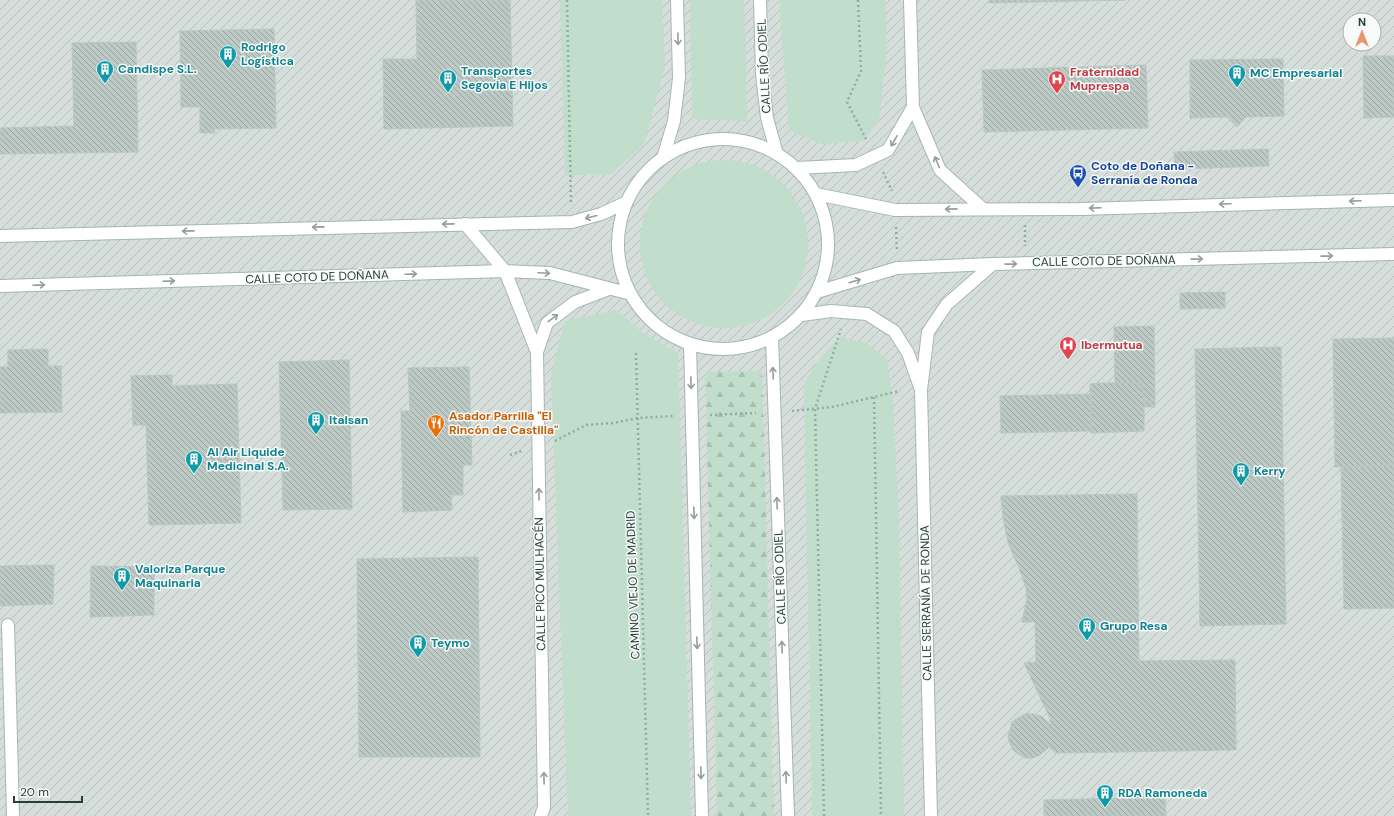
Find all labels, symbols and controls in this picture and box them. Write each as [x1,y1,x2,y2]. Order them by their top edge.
north arrow [1342,12,1382,52]
text: N [1358,15,1366,29]
street label: CALLE RÍO ODIEL [754,18,774,114]
one-way arrow [675,32,682,45]
place label: Rodrigo Logística [241,39,294,69]
building icon: Rodrigo Logística [218,44,238,69]
building icon: Candispe S.L. [95,59,115,84]
place label: Candispe S.L. [118,61,197,77]
place label: Transportes Segovia E Hijos [461,63,548,93]
building icon: MC Empresarial [1227,63,1247,88]
place label: Fraternidad Muprespa [1070,64,1139,94]
place label: MC Empresarial [1250,65,1342,81]
building icon: Transportes Segovia E Hijos [438,68,458,93]
hospital icon: Fraternidad Muprespa [1047,69,1067,94]
one-way arrow [889,135,897,147]
one-way arrow [932,157,940,169]
place label: Coto de Doñana - Serranía de Ronda [1091,158,1198,188]
bus stop icon: Coto de Doñana - Serranía de Ronda [1068,163,1088,188]
one-way arrow [1349,197,1362,205]
one-way arrow [1219,201,1232,208]
one-way arrow [1089,204,1102,212]
one-way arrow [945,205,958,213]
one-way arrow [585,213,598,221]
one-way arrow [442,220,455,228]
one-way arrow [312,224,325,231]
one-way arrow [182,227,195,235]
street label: CALLE COTO DE DOÑANA [1032,252,1176,270]
one-way arrow [1320,252,1333,260]
one-way arrow [1190,255,1203,263]
one-way arrow [1004,260,1017,268]
street label: CALLE COTO DE DOÑANA [245,266,389,287]
one-way arrow [537,269,550,276]
one-way arrow [404,270,417,278]
one-way arrow [162,277,175,285]
one-way arrow [848,277,861,284]
one-way arrow [32,281,45,289]
one-way arrow [548,314,559,322]
hospital icon: Ibermutua [1058,335,1078,360]
place label: Ibermutua [1081,337,1143,353]
one-way arrow [769,367,777,380]
one-way arrow [687,376,694,389]
place label: Asador Parrilla "El Rincón de Castilla" [449,408,558,438]
building icon: Italsan [306,410,326,435]
place label: Italsan [329,412,369,428]
restaurant icon: Asador Parrilla "El Rincón de Castilla" [426,413,446,438]
place label: Al Air Liquide Medicinal S.A. [207,444,289,474]
building icon: Al Air Liquide Medicinal S.A. [184,449,204,474]
building icon: Kerry [1231,461,1251,486]
place label: Kerry [1254,463,1286,479]
one-way arrow [535,488,543,501]
one-way arrow [774,497,781,510]
one-way arrow [690,506,698,519]
street label: CAMINO VIEJO DE MADRID [622,510,644,660]
street label: CALLE PICO MULHACÉN [531,517,549,651]
street label: CALLE SERRANÍA DE RONDA [917,525,935,681]
street label: CALLE RÍO ODIEL [770,529,790,625]
place label: Valoriza Parque Maquinaria [135,561,225,591]
building icon: Valoriza Parque Maquinaria [112,566,132,591]
building icon: Grupo Resa [1077,616,1097,641]
place label: Grupo Resa [1100,618,1168,634]
building icon: Teymo [408,633,428,658]
place label: Teymo [431,635,470,651]
one-way arrow [694,636,701,649]
one-way arrow [778,641,786,654]
one-way arrow [697,766,705,779]
one-way arrow [783,771,790,784]
one-way arrow [540,772,548,785]
scale bar [14,778,82,804]
building icon: RDA Ramoneda [1095,783,1115,808]
text: 20 m [20,784,49,800]
place label: RDA Ramoneda [1118,785,1207,801]

